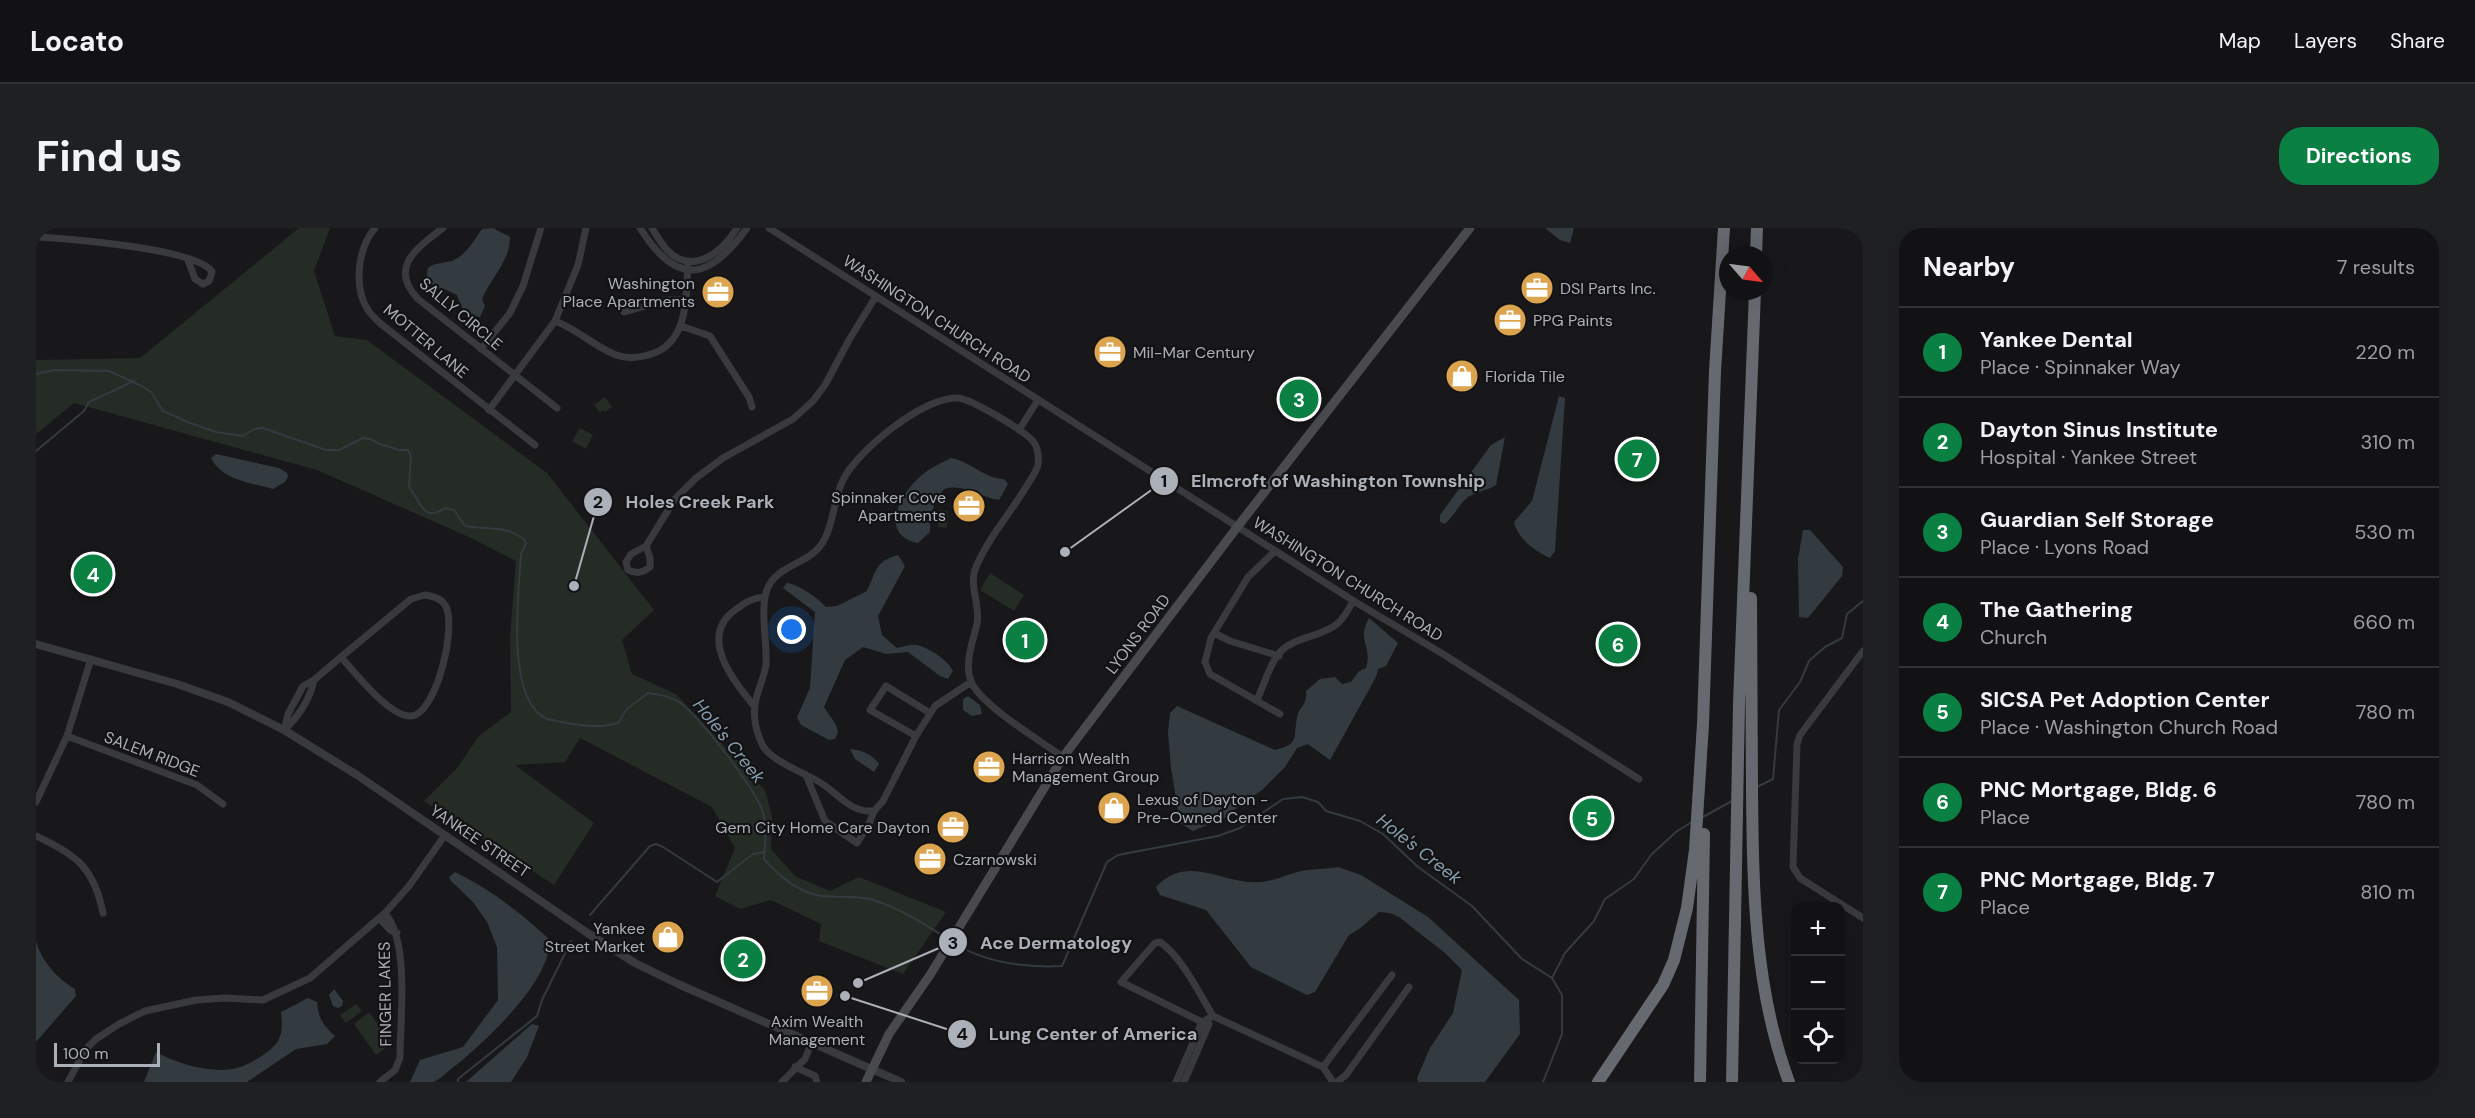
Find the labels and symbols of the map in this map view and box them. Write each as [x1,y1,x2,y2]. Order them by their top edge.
north arrow [1719,246,1773,300]
street label: WASHINGTON CHURCH ROAD [839,250,1035,388]
office icon: DSI Parts Inc. [1519,270,1555,306]
street label: SALLY CIRCLE [415,273,507,355]
place label: Washington Place Apartments [563,273,695,312]
office icon: Washington Place Apartments [700,274,736,310]
place label: DSI Parts Inc. [1560,278,1656,299]
street label: MOTTER LANE [379,299,473,383]
office icon: PPG Paints [1492,302,1528,338]
place label: PPG Paints [1533,310,1613,331]
office icon: Mil-Mar Century [1092,334,1128,370]
place label: Mil-Mar Century [1133,342,1255,363]
shop icon: Florida Tile [1444,358,1480,394]
place label: Florida Tile [1485,366,1565,387]
pin: 3 [1280,376,1318,422]
pin: 7 [1618,436,1656,482]
callout: Elmcroft of Washington Township [1149,463,1497,499]
text: 1 [1161,469,1167,493]
text: Elmcroft of Washington Township [1191,469,1485,493]
callout: Holes Creek Park [583,484,786,520]
place label: Spinnaker Cove Apartments [831,487,946,526]
office icon: Spinnaker Cove Apartments [951,488,987,524]
text: 2 [593,490,603,514]
text: Holes Creek Park [626,490,775,514]
street label: WASHINGTON CHURCH ROAD [1249,512,1447,646]
pin: 4 [74,552,112,596]
street label: LYONS ROAD [1101,590,1175,678]
your location [777,615,806,644]
pin: 1 [1006,618,1044,662]
pin: 6 [1598,622,1638,666]
water label: Hole's Creek [687,694,771,789]
street label: SALEM RIDGE [101,726,203,782]
place label: Harrison Wealth Management Group [1012,748,1159,787]
office icon: Harrison Wealth Management Group [971,749,1007,785]
place label: Lexus of Dayton - Pre-Owned Center [1137,789,1278,828]
shop icon: Lexus of Dayton - Pre-Owned Center [1096,790,1132,826]
pin: 5 [1572,796,1612,840]
street label: YANKEE STREET [426,800,534,882]
water label: Hole's Creek [1371,808,1467,890]
office icon: Gem City Home Care Dayton [935,809,971,845]
place label: Gem City Home Care Dayton [715,817,930,838]
office icon: Czarnowski [912,841,948,877]
place label: Czarnowski [953,849,1037,870]
place label: Yankee Street Market [545,918,645,957]
shop icon: Yankee Street Market [650,919,686,955]
callout: Ace Dermatology [938,924,1144,960]
text: 3 [948,931,958,955]
text: Ace Dermatology [980,931,1132,955]
pin: 2 [724,936,762,982]
street label: FINGER LAKES [374,941,396,1047]
office icon: Axim Wealth Management [799,973,835,1009]
place label: Axim Wealth Management [769,1011,865,1050]
callout: Lung Center of America [947,1016,1210,1052]
text: 4 [956,1022,968,1046]
text: Lung Center of America [989,1022,1197,1046]
scale bar [54,1040,160,1068]

